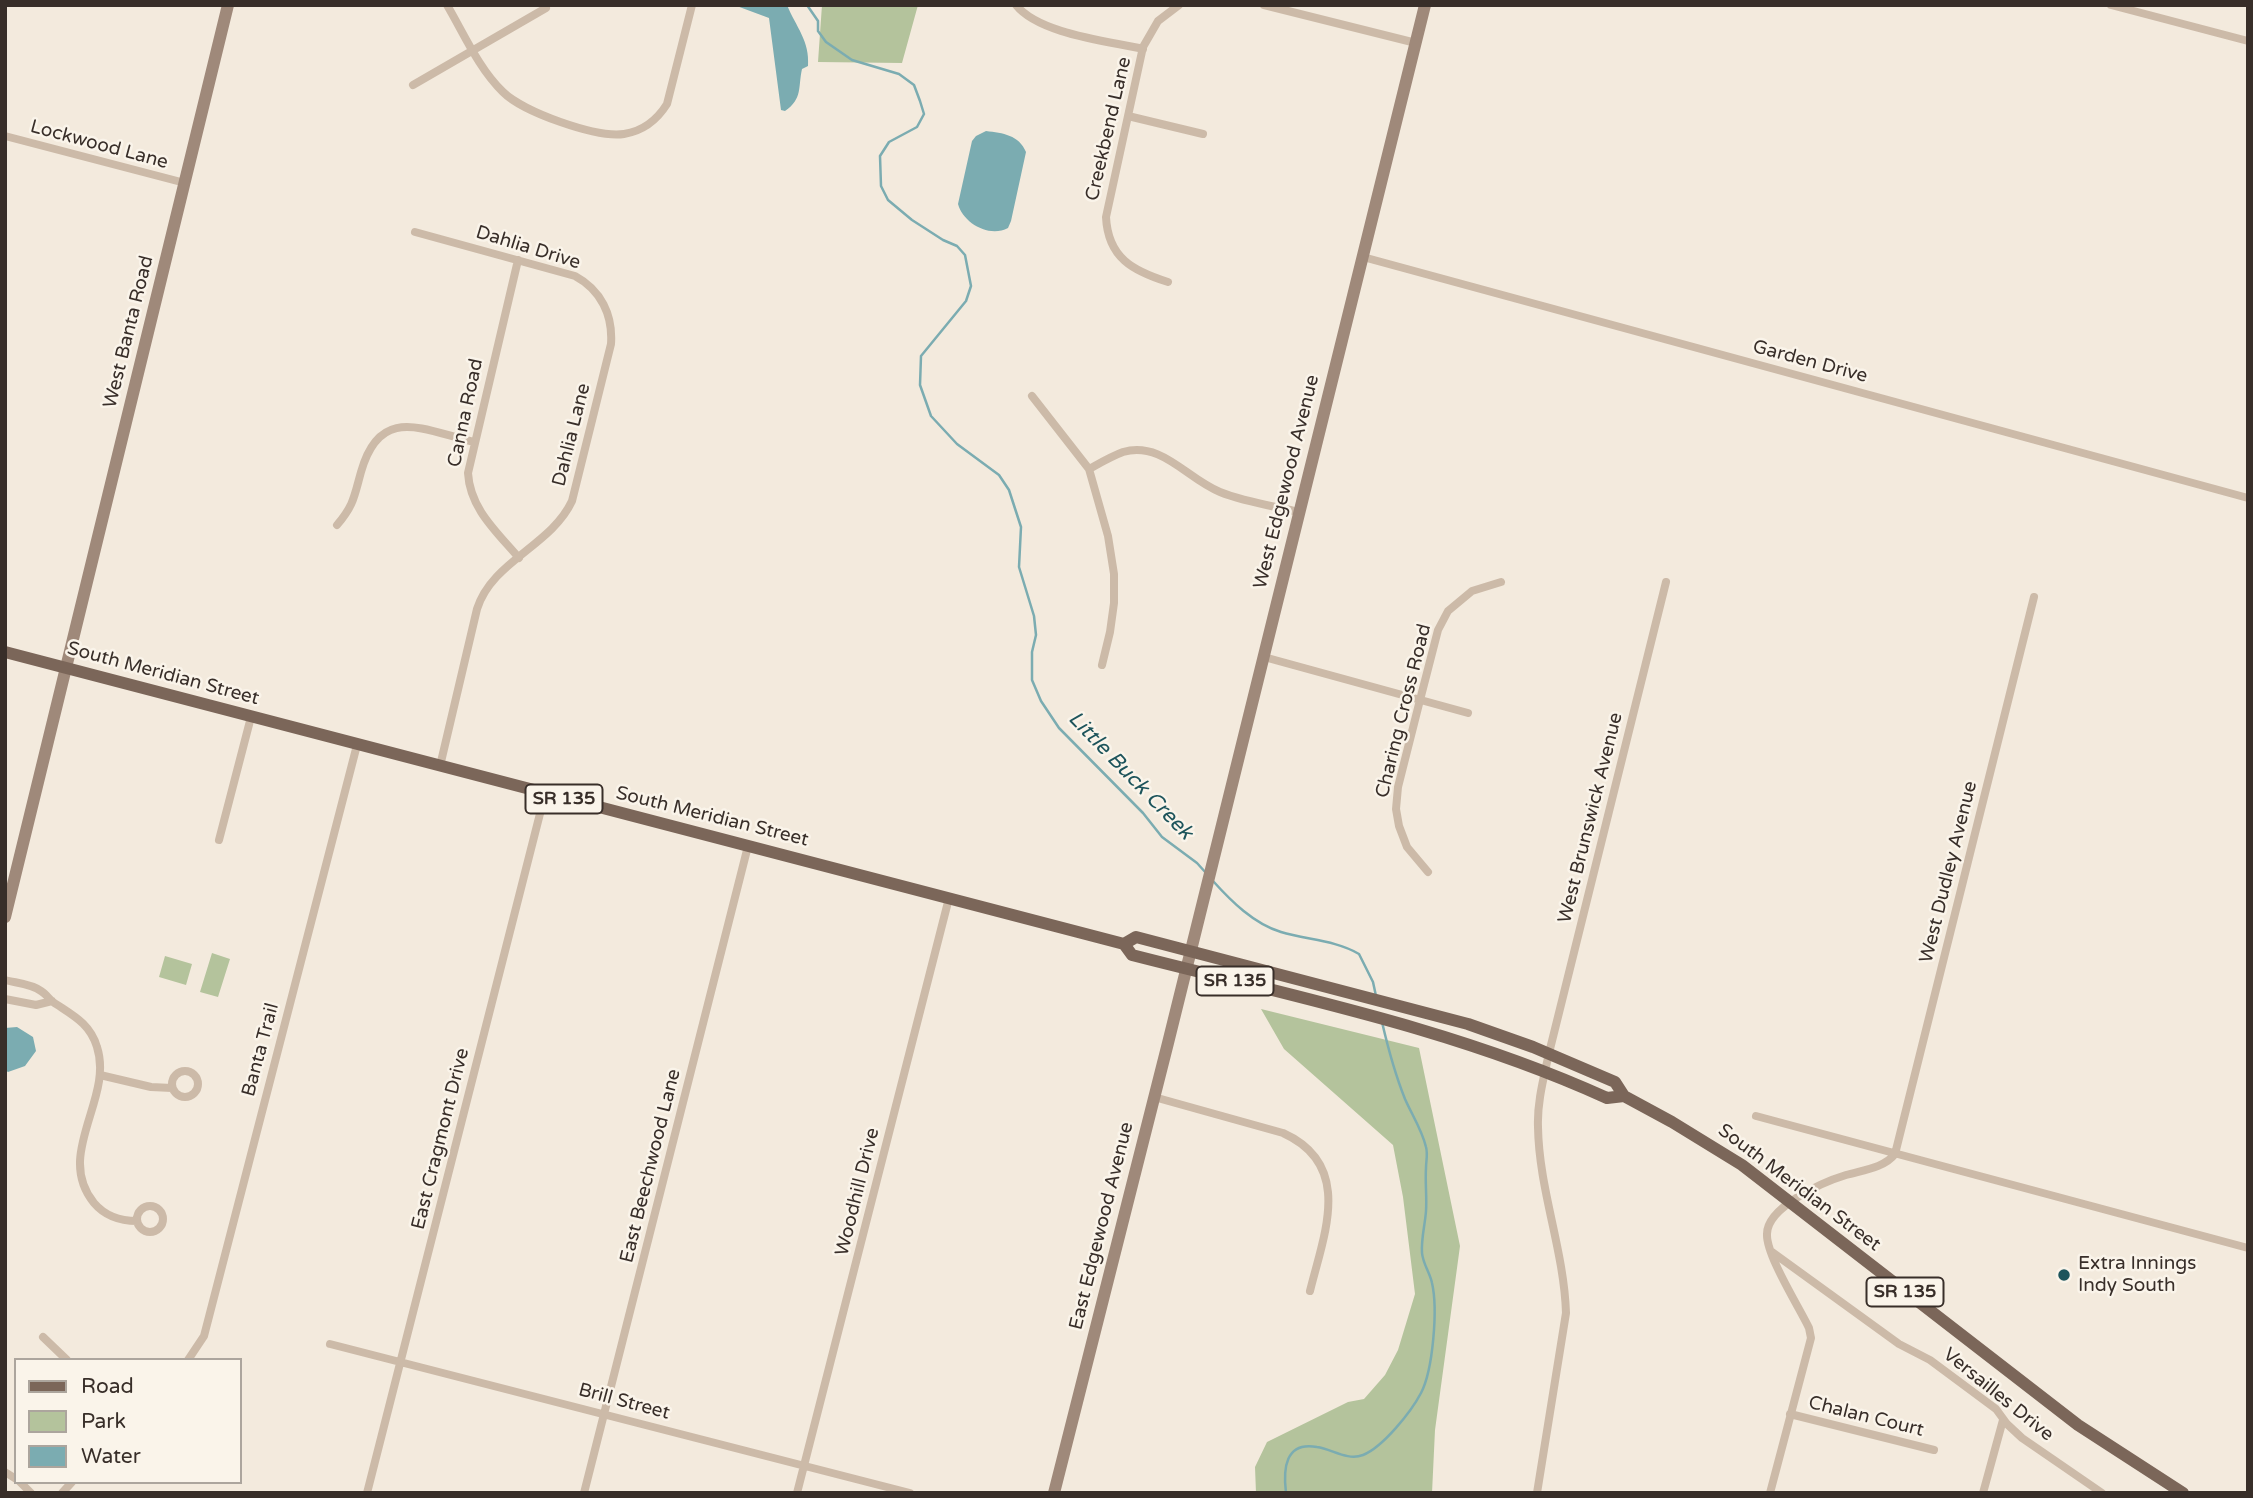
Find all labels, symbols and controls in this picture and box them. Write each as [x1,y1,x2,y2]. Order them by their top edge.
street label: Creekbend Lane [1081,55,1137,203]
street label: Lockwood Lane [28,116,170,174]
street label: Dahlia Drive [473,221,583,275]
street label: West Banta Road [99,253,159,411]
street label: Garden Drive [1750,336,1870,388]
street label: Canna Road [443,357,489,469]
street label: West Edgewood Avenue [1249,373,1325,591]
street label: Dahlia Lane [548,381,596,489]
street label: Charing Cross Road [1371,622,1437,800]
street label: South Meridian Street [65,637,261,711]
water label: Little Buck Creek [1062,707,1198,845]
street label: West Brunswick Avenue [1554,710,1628,926]
street label: West Dudley Avenue [1915,779,1983,965]
street label: South Meridian Street [613,782,811,852]
road number: SR 135 [526,784,602,814]
road number: SR 135 [1196,966,1274,996]
street label: Banta Trail [238,1001,284,1099]
street label: East Cragmont Drive [407,1046,475,1232]
street label: East Beechwood Lane [616,1067,686,1265]
street label: South Meridian Street [1713,1119,1885,1257]
street label: East Edgewood Avenue [1065,1120,1139,1332]
street label: Woodhill Drive [831,1126,885,1258]
place label: Extra Innings Indy South [2078,1253,2196,1297]
marker: Extra Innings Indy South [2056,1267,2072,1283]
road number: SR 135 [1867,1278,1944,1307]
street label: Versailles Drive [1938,1343,2058,1447]
legend [14,1358,242,1484]
text: Road [81,1374,134,1399]
street label: Brill Street [576,1379,672,1425]
street label: Chalan Court [1806,1392,1926,1442]
text: Park [81,1409,126,1434]
text: Water [81,1444,141,1469]

